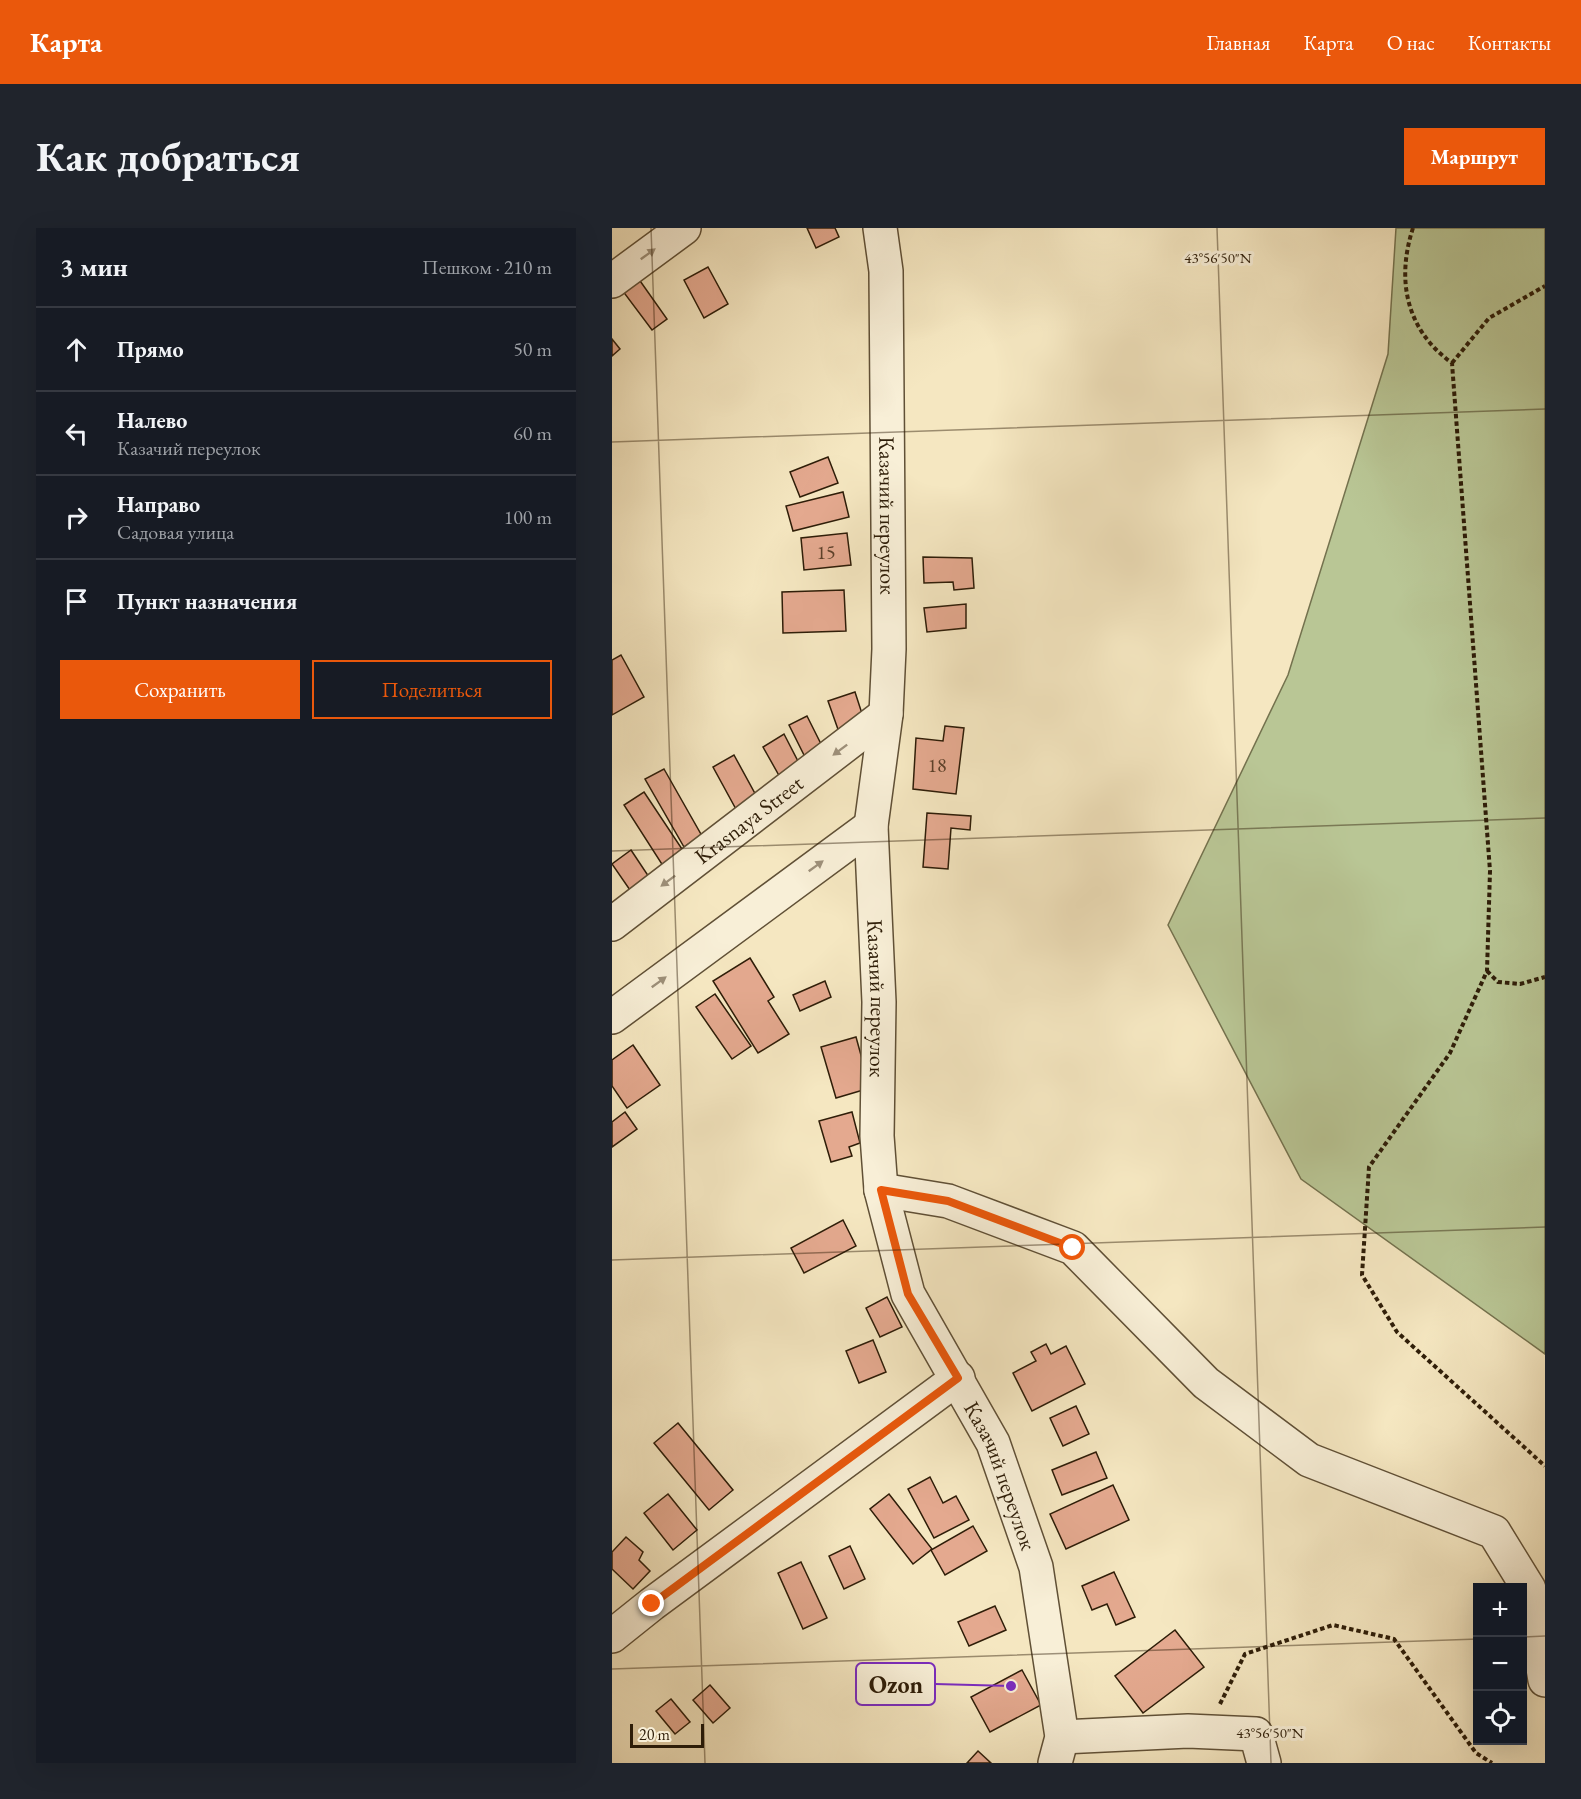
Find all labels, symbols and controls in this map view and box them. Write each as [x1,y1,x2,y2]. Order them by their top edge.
text: Карта [30,24,102,60]
text: Главная [1206,29,1270,56]
text: Карта [1303,29,1354,56]
text: О нас [1387,29,1435,56]
text: Контакты [1468,29,1551,56]
button: Маршрут [1404,128,1545,185]
text: Как добраться [36,129,300,184]
one-way arrow [640,248,656,260]
text: 43°56'50"N [1184,248,1252,267]
text: 3 мин [60,250,128,284]
text: Пешком · 210 m [422,254,552,280]
icon: ahead [60,333,93,366]
text: Прямо [117,335,184,364]
text: 50 m [513,336,552,362]
text: Налево [117,406,187,435]
icon: left [60,417,93,450]
text: 60 m [513,420,552,446]
text: Казачий переулок [117,435,261,461]
street label: Казачий переулок [873,436,903,595]
text: Направо [117,490,200,519]
icon: right [60,501,93,534]
text: 100 m [504,504,552,530]
text: Садовая улица [117,519,234,545]
house number: 15 [816,539,836,565]
icon: arrive [60,585,93,618]
text: Пункт назначения [117,587,297,616]
button: Сохранить [60,660,300,719]
button: Поделиться [312,660,552,719]
one-way arrow [832,743,847,755]
house number: 18 [927,752,947,778]
street label: Krasnaya Street [688,768,809,870]
one-way arrow [808,861,823,873]
one-way arrow [660,874,676,887]
street label: Казачий переулок [861,919,894,1078]
one-way arrow [651,976,667,989]
route start [1059,1234,1085,1260]
street label: Казачий переулок [958,1396,1044,1554]
map controls [1473,1583,1527,1745]
button: + [1473,1583,1527,1637]
route end [638,1590,664,1616]
button: − [1473,1637,1527,1691]
callout: Ozon [856,1663,935,1705]
text: Ozon [869,1669,924,1700]
button: locate [1473,1691,1527,1745]
scale bar [630,1721,704,1748]
text: 43°56'50"N [1236,1723,1304,1742]
text: 20 m [639,1724,670,1745]

